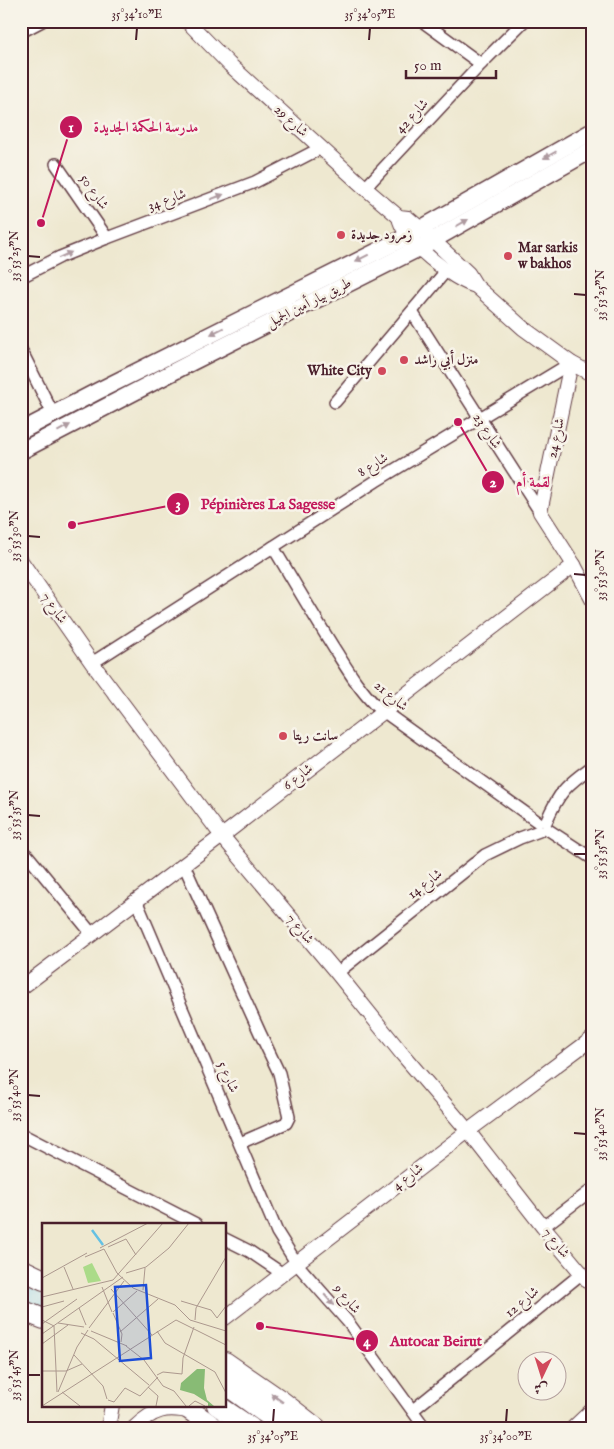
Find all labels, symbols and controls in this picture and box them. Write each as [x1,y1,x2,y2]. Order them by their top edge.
text: 35°34'10"E [112,7,162,22]
text: 35°34'05"E [345,7,395,22]
scale bar [406,48,496,80]
text: 50 m [414,56,442,75]
street label: شارع 42 [392,95,434,138]
street label: شارع 29 [269,101,312,143]
callout: مدرسة الحكمة الجديدة [58,112,208,142]
text: 1 [68,118,74,137]
text: مدرسة الحكمة الجديدة [94,118,199,137]
one-way arrow [543,151,558,159]
street label: شارع 50 [74,171,113,214]
street label: شارع 34 [145,185,189,217]
one-way arrow [209,193,224,200]
one-way arrow [454,219,469,227]
place label: زمرود جديدة [351,226,413,244]
marker: زمرود جديدة [335,229,347,241]
text: 33°53'25"N [7,230,22,282]
place label: Mar sarkis w bakhos [517,239,578,273]
marker: Mar sarkis w bakhos [502,250,514,262]
one-way arrow [58,251,72,259]
one-way arrow [355,254,369,262]
text: 33°53'25"N [593,269,608,321]
street label: طريق بيار أمين الجميل [262,272,355,333]
one-way arrow [209,327,224,335]
place label: منزل أبي راشد [414,349,478,371]
marker: منزل أبي راشد [398,354,410,366]
place label: White City [306,362,373,380]
marker: White City [376,365,388,377]
street label: شارع 23 [467,410,505,453]
street label: شارع 24 [543,416,571,460]
one-way arrow [57,424,72,432]
street label: شارع 8 [354,449,393,483]
callout: لقمة أم [481,467,560,497]
text: لقمة أم [516,471,550,495]
text: 2 [489,473,497,492]
callout: Pépinières La Sagesse [166,489,345,519]
text: 3 [175,495,181,514]
text: Pépinières La Sagesse [201,495,335,514]
text: 33°53'30"N [7,510,22,562]
text: 33°53'30"N [593,549,608,601]
street label: شارع 7 [35,589,71,628]
street label: شارع 21 [369,677,412,717]
place label: سانت ريتا [293,727,338,745]
marker: سانت ريتا [277,730,289,742]
street label: شارع 6 [279,760,318,796]
text: 33°53'35"N [7,789,22,840]
text: 33°53'35"N [593,828,608,879]
street label: شارع 14 [404,865,447,905]
street label: شارع 7 [281,910,318,949]
street label: شارع 5 [211,1059,243,1096]
text: 33°53'40"N [7,1068,22,1122]
text: 33°53'40"N [593,1107,608,1161]
street label: شارع 4 [389,1159,428,1196]
inset map [42,1223,226,1406]
street label: شارع 7 [537,1224,574,1263]
street label: شارع 9 [327,1280,365,1319]
street label: شارع 12 [501,1282,544,1323]
one-way arrow [323,1294,335,1306]
callout: Autocar Beirut [355,1326,492,1356]
text: 4 [363,1332,371,1351]
text: Autocar Beirut [389,1332,483,1351]
text: 33°53'45"N [7,1349,22,1401]
north arrow [516,1352,566,1402]
text: ش [533,1379,549,1397]
one-way arrow [271,1393,284,1403]
text: 35°34'05"E [248,1429,298,1444]
text: 35°34'00"E [480,1429,532,1444]

